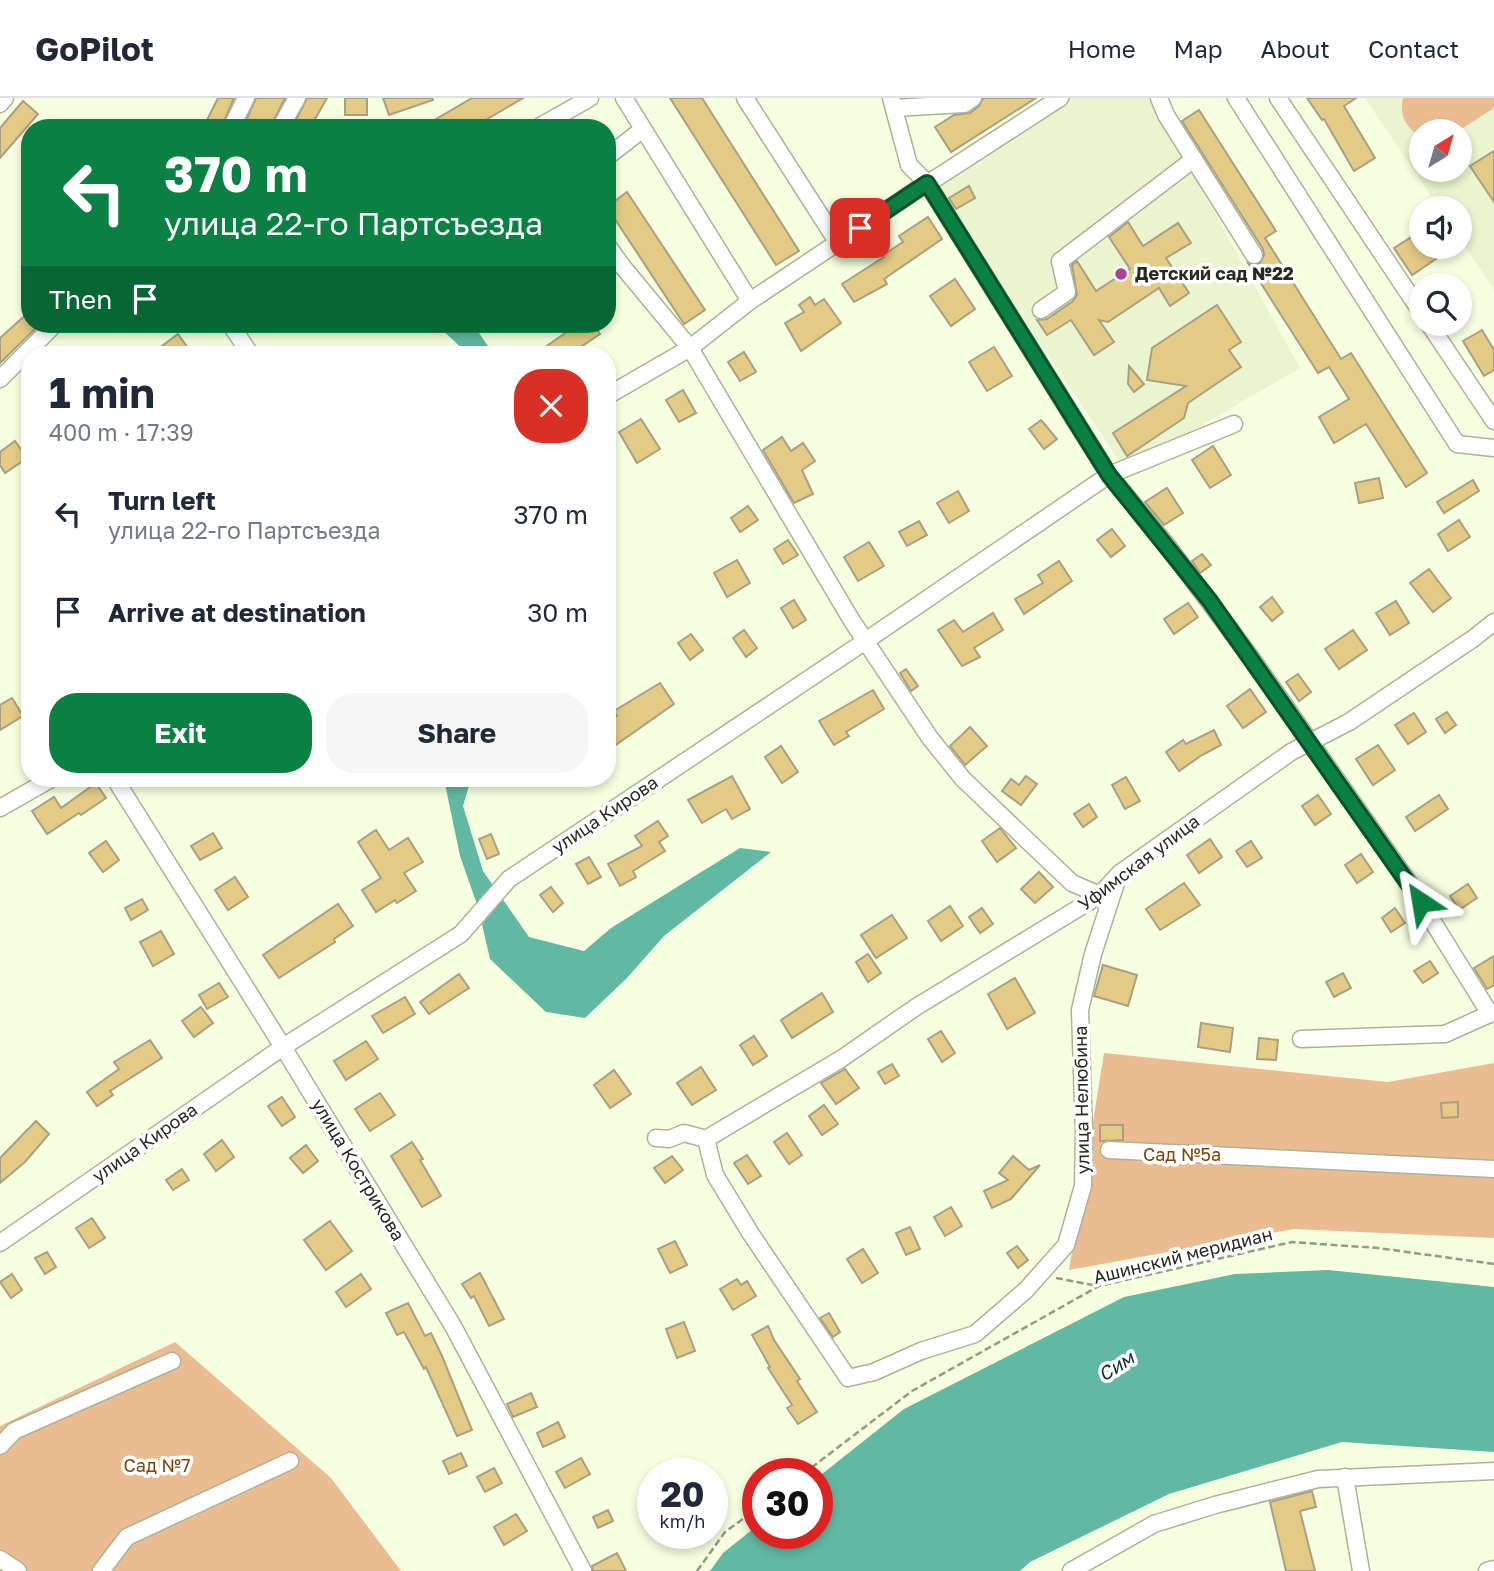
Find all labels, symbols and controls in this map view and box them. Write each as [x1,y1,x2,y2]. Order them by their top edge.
text: GoPilot [35,29,154,68]
text: Home [1068,34,1136,63]
text: Map [1174,34,1223,63]
text: About [1261,34,1330,63]
text: Contact [1368,34,1459,63]
north arrow [1409,119,1472,182]
map controls [1409,119,1472,336]
text: 370 m [164,144,308,203]
icon: left [49,147,140,238]
button: sound [1409,196,1472,259]
pin [830,198,890,258]
text: улица 22-го Партсъезда [164,204,543,242]
icon: arrive [841,209,879,247]
place label: Детский сад №22 [1135,262,1294,284]
marker: Детский сад №22 [1113,266,1129,282]
button: search [1409,273,1472,336]
icon: arrive [126,280,164,318]
text: Then [49,284,112,315]
text: 1 min [49,367,155,417]
button: close [514,369,588,443]
text: 400 m · 17:39 [49,418,194,446]
text: Turn left [108,485,216,516]
icon: left [49,495,87,533]
text: 370 m [513,499,588,530]
text: улица 22-го Партсъезда [108,516,380,544]
icon: arrive [49,593,87,631]
text: Arrive at destination [108,597,366,628]
text: 30 m [527,597,588,628]
button: Exit [49,693,312,773]
button: Share [326,693,588,773]
street label: улица Кирова [547,771,662,858]
street label: Уфимская улица [1074,810,1203,915]
position arrow [1384,865,1458,939]
street label: улица Нелюбина [1069,1026,1093,1174]
street label: улица Кострикова [308,1094,410,1245]
street label: улица Кирова [88,1098,201,1186]
park label: Сад №5а [1143,1143,1221,1165]
street label: Ашинский меридиан [1091,1222,1275,1288]
water label: Сим [1093,1345,1139,1386]
park label: Сад №7 [123,1454,191,1476]
speed limit sign: 30 [742,1458,833,1549]
text: 20 [660,1473,705,1515]
text: km/h [660,1510,705,1532]

